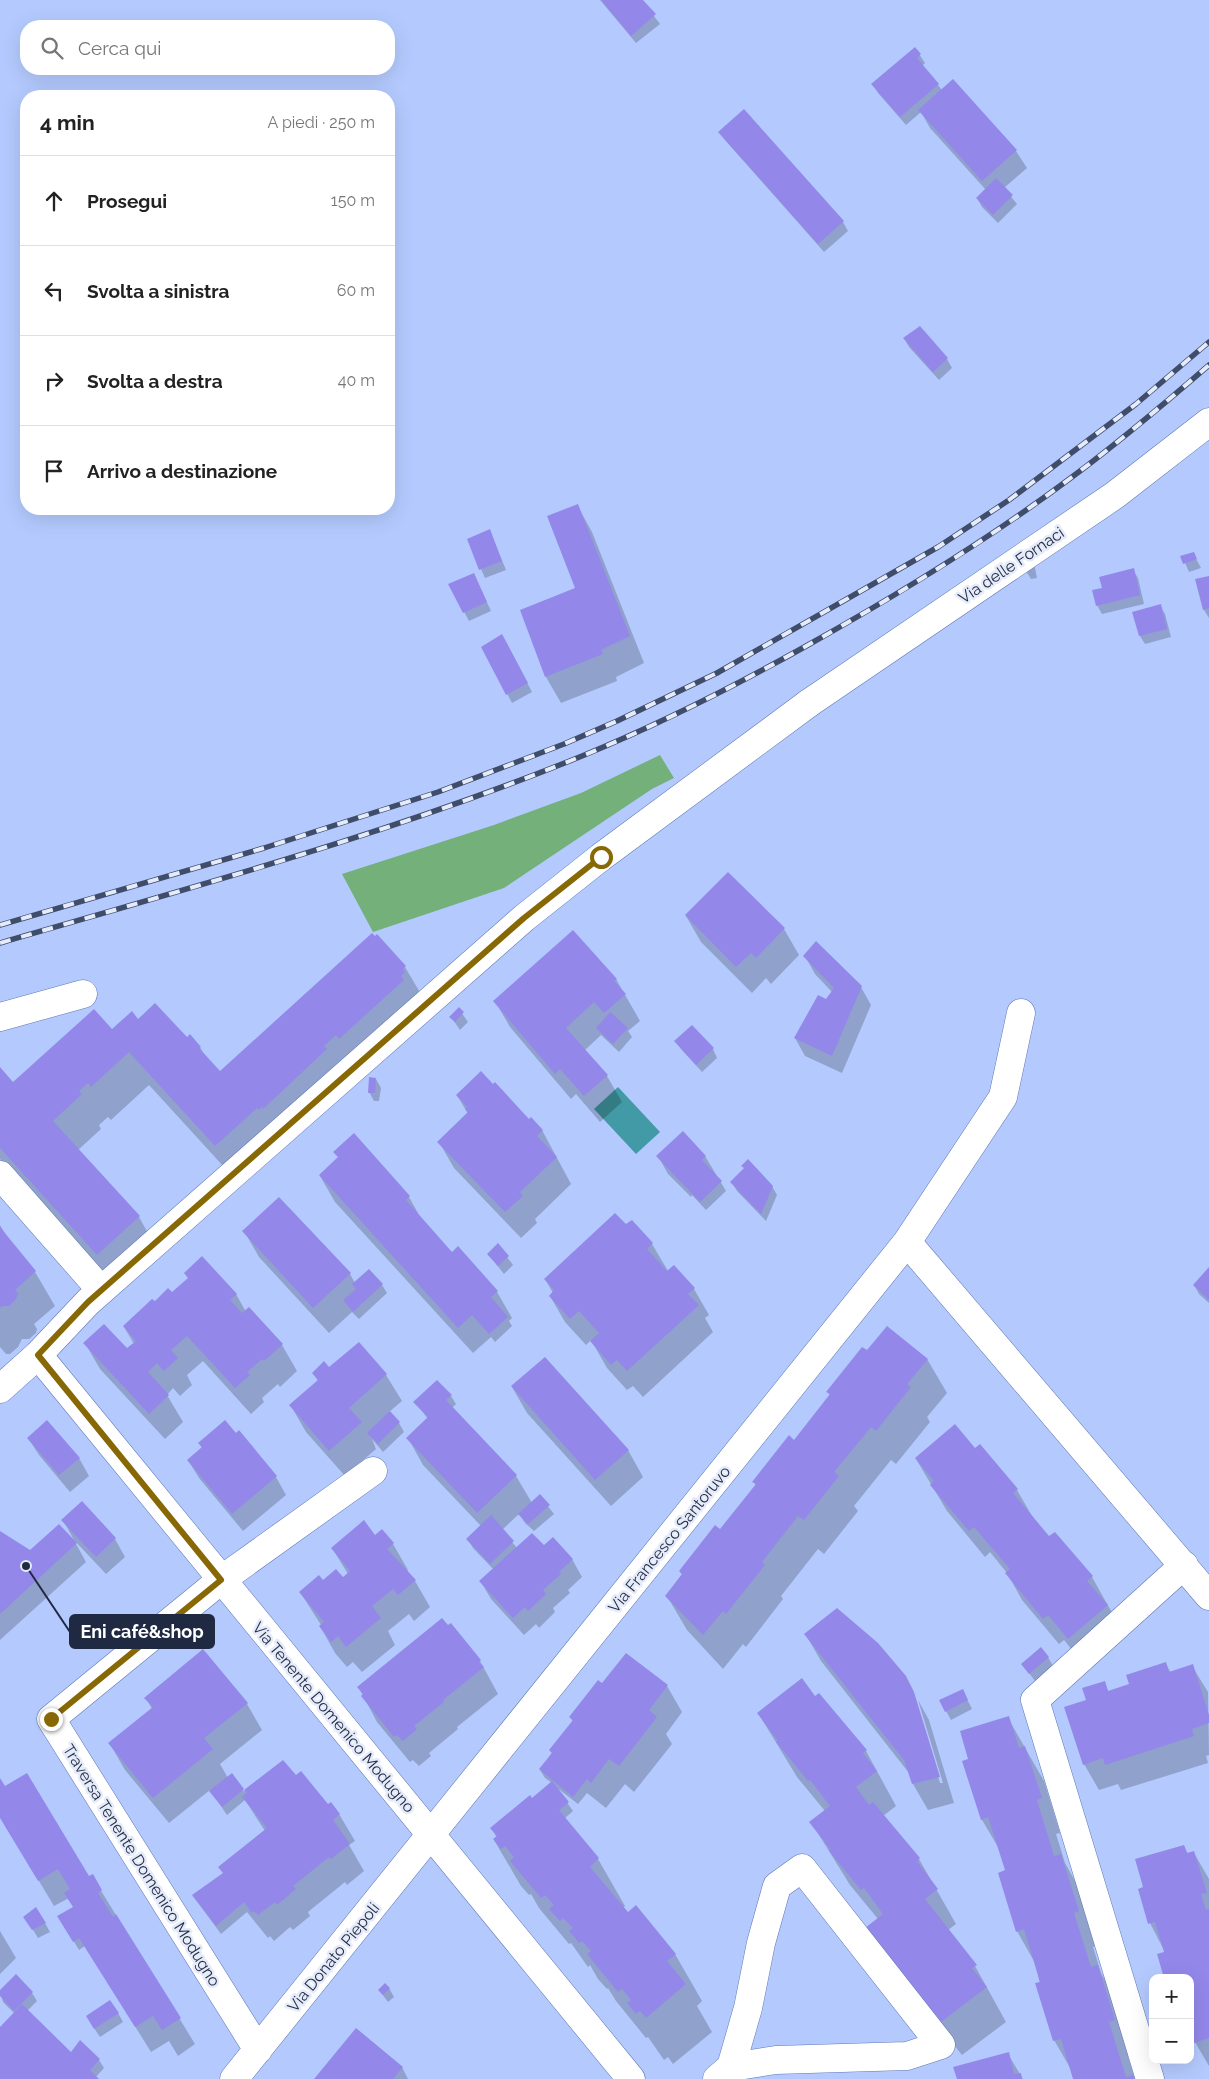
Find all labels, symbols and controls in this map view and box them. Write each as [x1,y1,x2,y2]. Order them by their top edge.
search box [20,20,395,75]
icon: search [38,34,66,62]
text: Cerca qui [78,37,161,59]
text: 4 min [40,110,95,135]
text: A piedi · 250 m [268,113,375,132]
icon: ahead [40,187,68,215]
text: Prosegui [87,190,167,212]
text: 150 m [331,191,375,210]
icon: left [40,277,68,305]
text: Svolta a sinistra [87,280,229,302]
text: 60 m [337,281,375,300]
icon: right [40,367,68,395]
text: Svolta a destra [87,370,223,392]
text: 40 m [338,371,375,390]
icon: arrive [40,457,68,485]
text: Arrivo a destinazione [87,460,277,482]
street label: Via delle Fornaci [955,523,1068,608]
route start [590,846,613,869]
street label: Via Francesco Santoruvo [604,1462,734,1616]
callout: Eni café&shop [70,1615,214,1648]
street label: Via Tenente Domenico Modugno [248,1618,419,1816]
text: Eni café&shop [80,1621,204,1642]
route end [40,1708,63,1731]
street label: Traversa Tenente Domenico Modugno [59,1741,224,1990]
street label: Via Donato Piepoli [284,1899,383,2016]
map controls [1149,1974,1194,2064]
button: + [1149,1974,1194,2019]
button: − [1149,2019,1194,2064]

